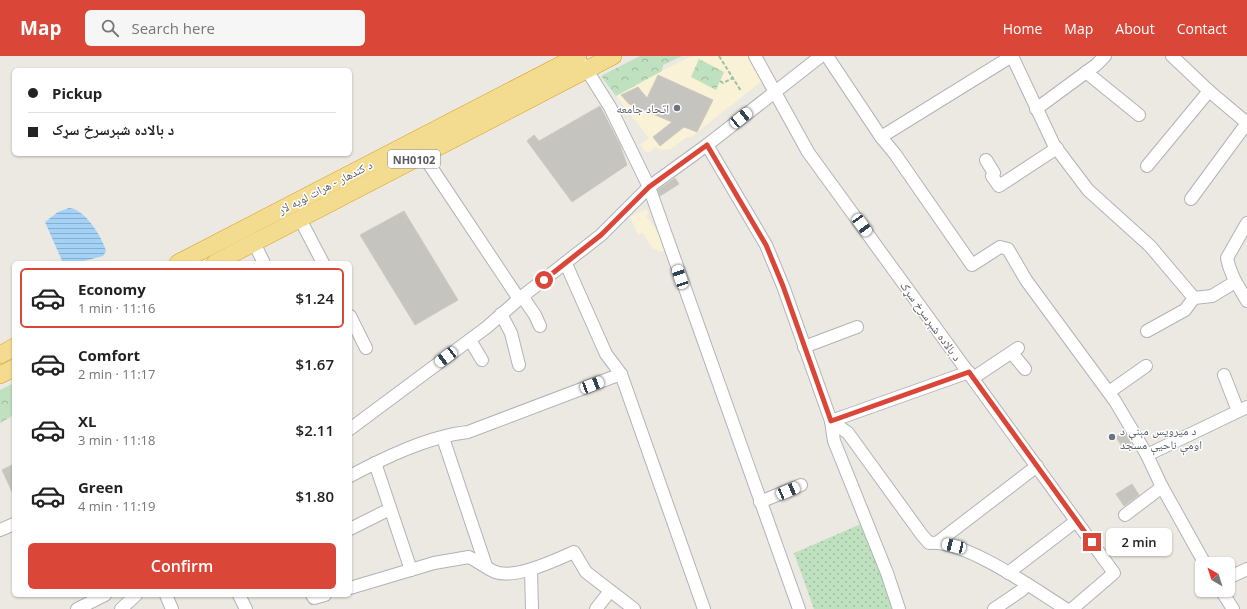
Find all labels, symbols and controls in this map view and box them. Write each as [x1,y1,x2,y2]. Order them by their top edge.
search box [85,10,365,46]
text: Map [20,15,61,41]
icon: search [99,17,121,39]
text: Search here [131,18,215,38]
text: Home [1003,19,1042,38]
text: Map [1064,19,1093,38]
text: About [1115,19,1155,38]
text: Contact [1177,19,1227,38]
text: Pickup [52,83,102,103]
place label: اتحاد جامعه [616,100,669,117]
marker: اتحاد جامعه [672,103,682,113]
car [728,106,754,130]
text: د بالاده شېرسرخ سړک [52,119,174,139]
road number: NH0102 [388,150,440,168]
street label: د کندهار - هرات لويه لار [274,156,375,219]
car [850,212,874,238]
car [670,264,690,290]
route start [535,271,553,289]
street label: د بالاده شېرسرخ سړک [896,278,966,364]
text: Economy [78,279,146,299]
icon: car [30,280,66,316]
text: $1.24 [296,288,334,308]
text: 1 min · 11:16 [78,299,155,317]
text: Comfort [78,345,140,365]
car [433,345,459,369]
icon: car [30,346,66,382]
text: $1.67 [296,354,334,374]
text: 2 min · 11:17 [78,365,155,383]
car [579,375,605,395]
text: XL [78,411,96,431]
icon: car [30,412,66,448]
text: $2.11 [296,420,334,440]
place label: د ميرویس مېنې د اومې ناحيې مسجد [1120,422,1202,455]
text: 3 min · 11:18 [78,431,155,449]
marker: د ميرویس مېنې د اومې ناحيې مسجد [1107,432,1117,442]
text: Green [78,477,123,497]
icon: car [30,478,66,514]
car [775,481,801,501]
text: $1.80 [296,486,334,506]
text: 4 min · 11:19 [78,497,155,515]
callout: 2 min [1106,528,1172,556]
route end [1083,533,1101,551]
text: 2 min [1121,533,1157,551]
car [941,537,967,555]
button: Confirm [28,543,336,589]
north arrow [1195,557,1235,597]
map controls [1195,557,1235,597]

